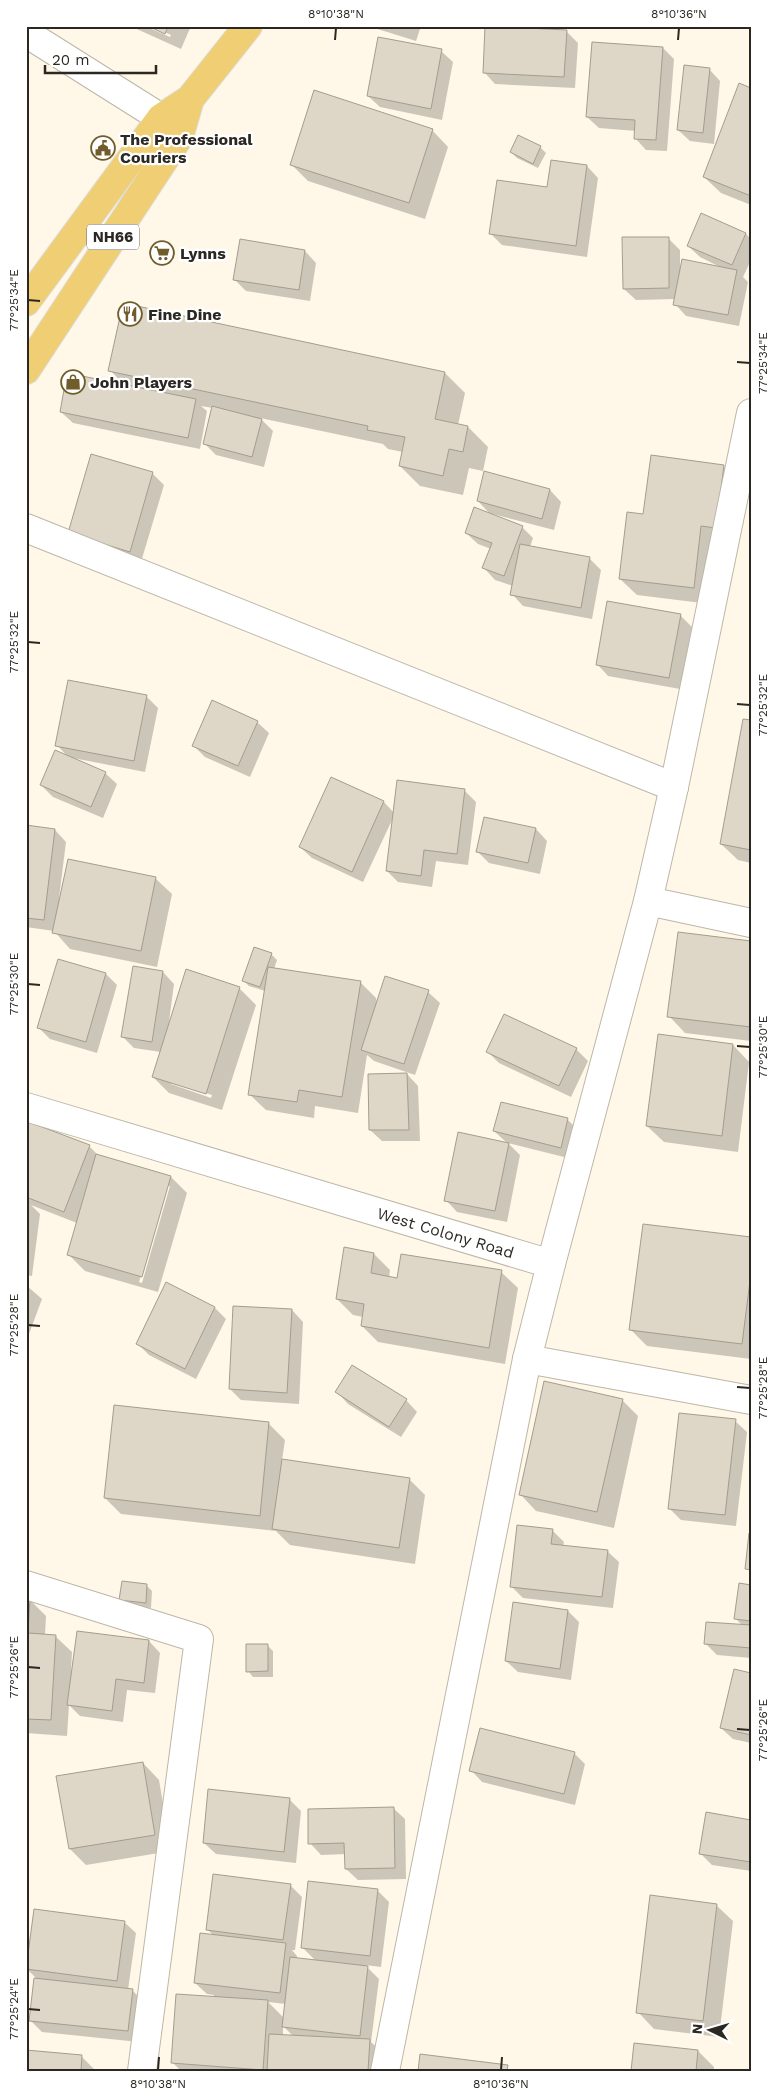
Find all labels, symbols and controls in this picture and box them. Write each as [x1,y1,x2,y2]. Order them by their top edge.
text: 8°10'38"N [308,7,364,21]
text: 8°10'36"N [651,7,707,21]
scale bar [45,42,156,74]
text: 20 m [52,51,90,69]
place label: The Professional Couriers [120,130,253,167]
public building icon: The Professional Couriers [90,135,116,161]
road number: NH66 [87,224,139,250]
supermarket icon: Lynns [149,240,175,266]
place label: Lynns [180,244,226,263]
text: 77°25'34"E [7,269,21,331]
restaurant icon: Fine Dine [117,301,143,327]
place label: Fine Dine [148,305,222,324]
text: 77°25'34"E [756,332,770,394]
shop icon: John Players [60,369,86,395]
place label: John Players [90,373,193,392]
text: 77°25'32"E [7,611,21,673]
text: 77°25'32"E [756,674,770,736]
text: 77°25'30"E [7,952,21,1015]
text: 77°25'30"E [756,1015,770,1078]
street label: West Colony Road [375,1203,516,1262]
text: 77°25'28"E [7,1293,21,1356]
text: 77°25'28"E [756,1356,770,1419]
text: 77°25'26"E [7,1635,21,1698]
text: 77°25'26"E [756,1698,770,1761]
text: 77°25'24"E [7,1978,21,2040]
north arrow [684,2004,734,2054]
text: N [689,2023,705,2035]
text: 8°10'38"N [130,2077,186,2091]
text: 8°10'36"N [473,2077,529,2091]

